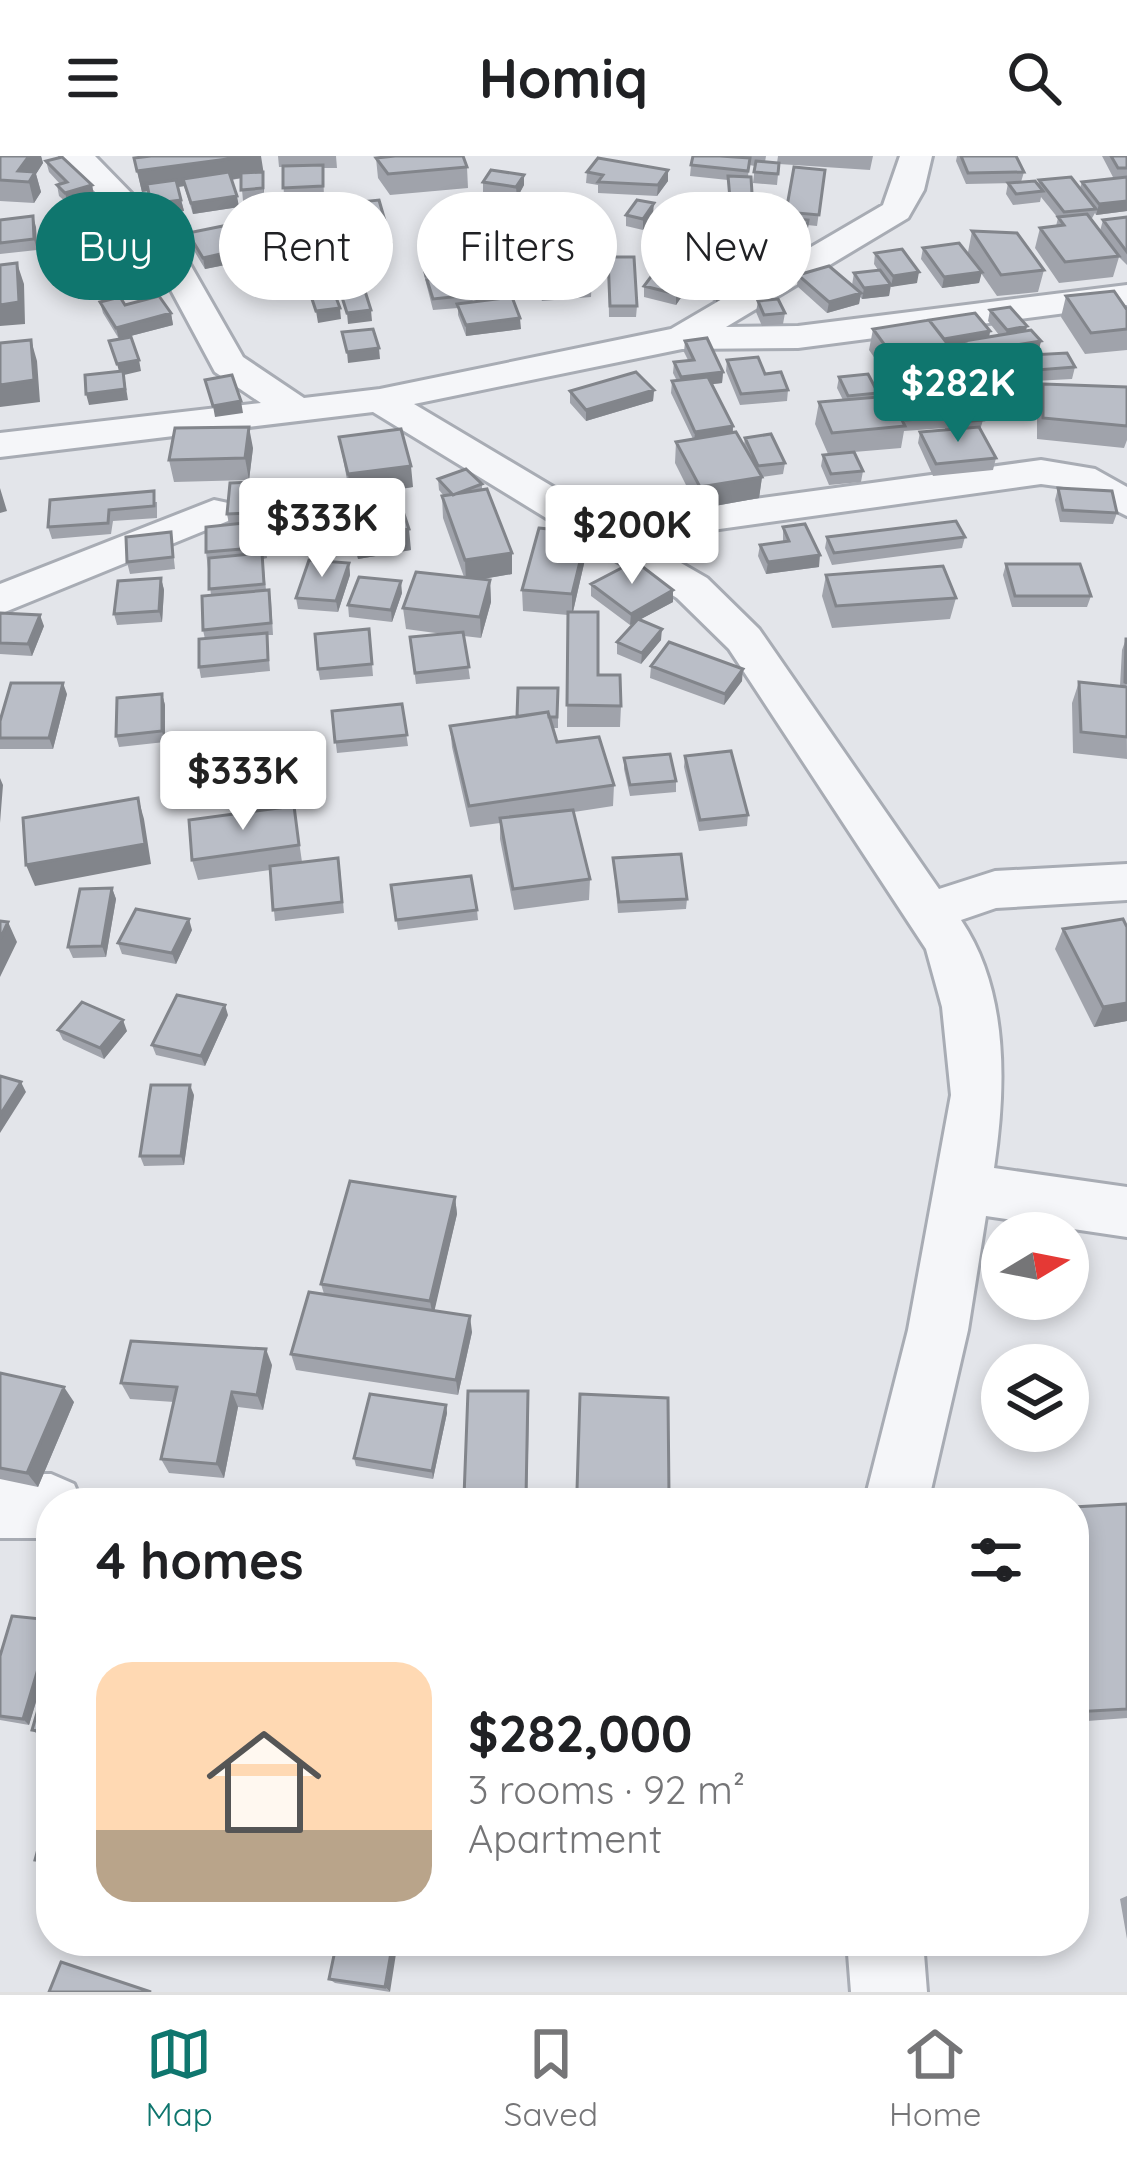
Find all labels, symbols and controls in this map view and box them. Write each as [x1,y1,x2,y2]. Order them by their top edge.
text: Homiq [479,44,648,112]
icon: menu [60,45,126,111]
icon: search [1001,45,1067,111]
chip: Buy [36,192,195,300]
chip: Rent [219,192,393,300]
chip: Filters [417,192,617,300]
chip: New [641,192,811,300]
pin: $282K [874,343,1042,445]
text: $282K [901,357,1015,406]
pin: $333K [238,478,406,580]
pin: $200K [548,485,716,587]
text: $333K [266,492,378,541]
text: $200K [573,499,691,548]
pin: $333K [159,731,327,833]
text: $333K [187,745,299,794]
north arrow [981,1212,1089,1320]
map controls [981,1212,1089,1452]
button: layers [981,1344,1089,1452]
icon: filters [963,1527,1029,1593]
text: 4 homes [96,1528,304,1592]
text: $282,000 [468,1701,692,1765]
icon: home [192,1710,336,1854]
text: 3 rooms · 92 m² [468,1765,745,1814]
text: Apartment [468,1814,662,1863]
tab: Map [146,2021,213,2134]
tab: Saved [504,2021,598,2134]
tab: Home [889,2021,981,2134]

